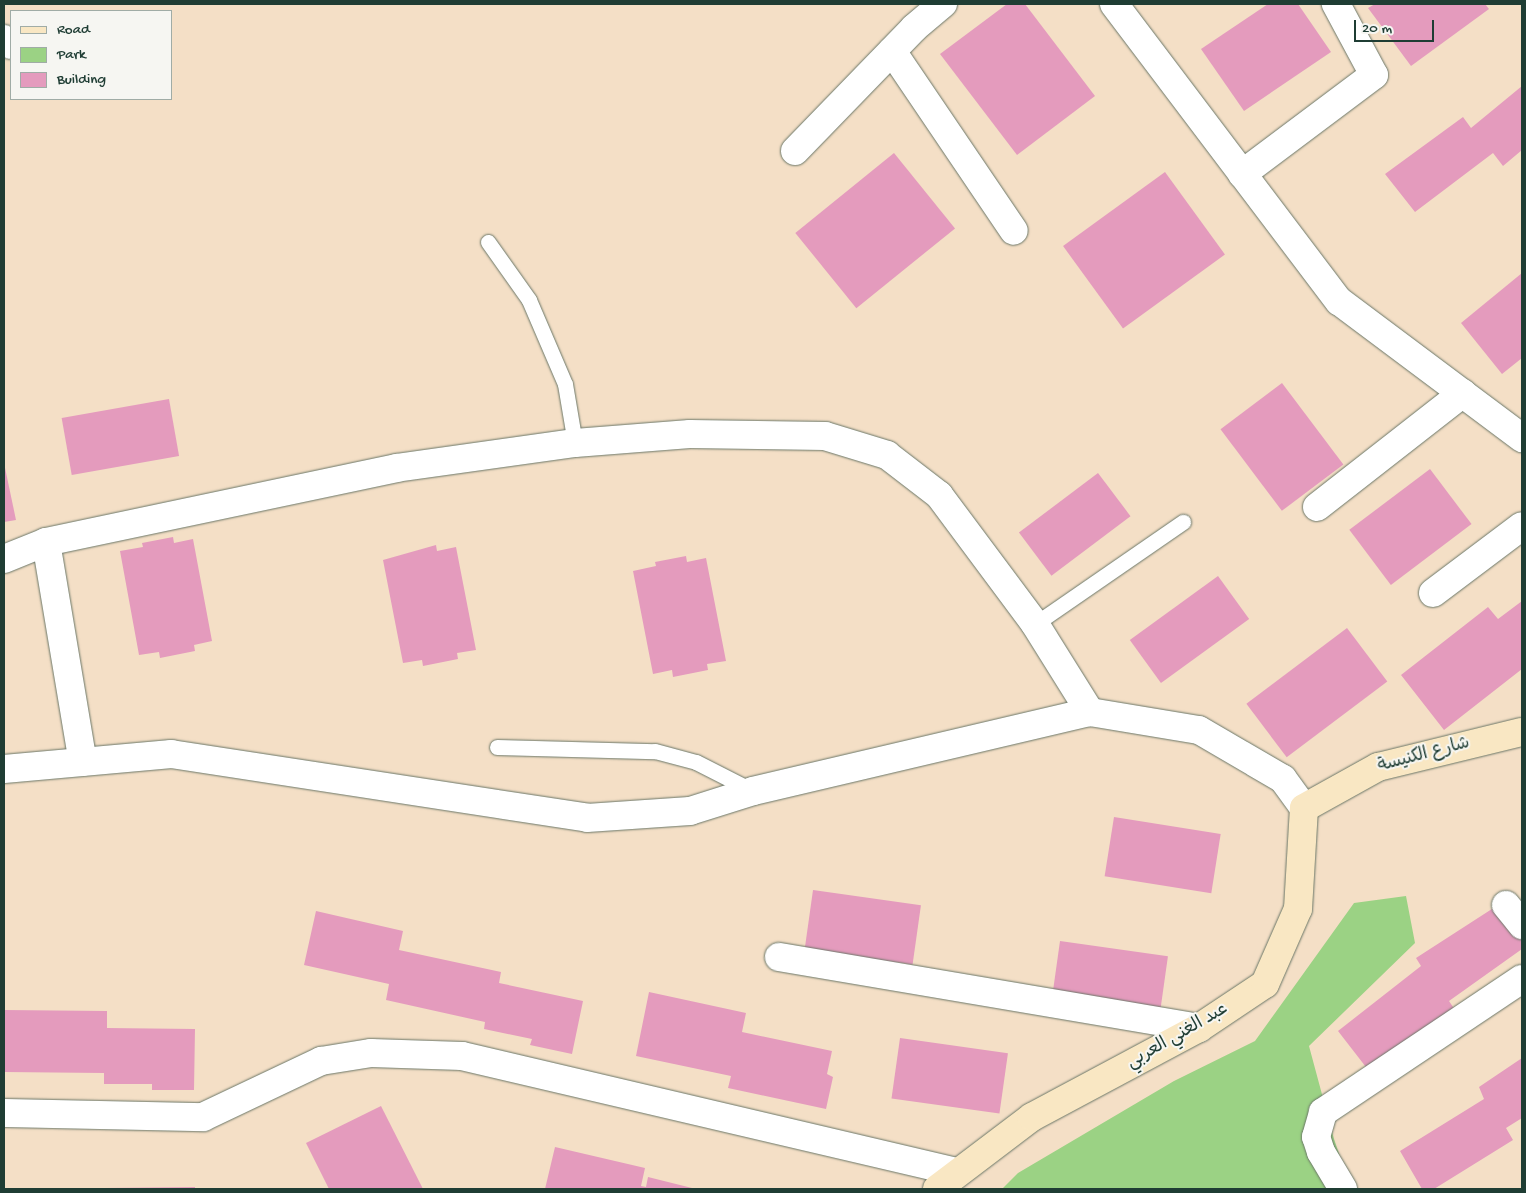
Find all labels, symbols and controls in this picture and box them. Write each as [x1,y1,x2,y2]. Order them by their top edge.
legend [10,10,172,100]
scale bar [1356,10,1436,42]
text: 20 m [1362,20,1392,38]
text: Road [57,21,90,39]
text: Park [57,46,86,64]
text: Building [57,71,106,89]
street label: شارع الكنيسة [1376,733,1472,779]
street label: عبد الغني العربي [1123,999,1233,1075]

